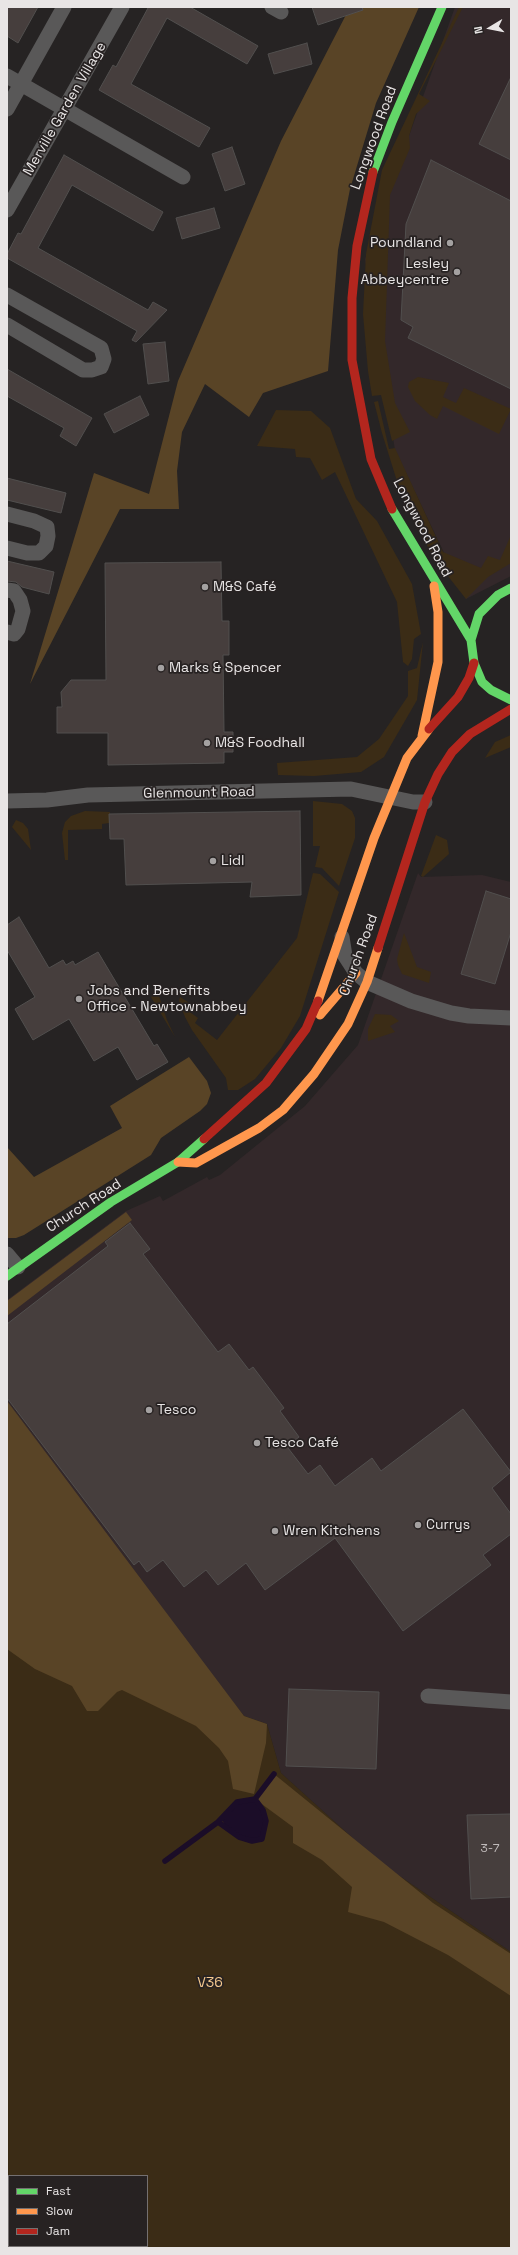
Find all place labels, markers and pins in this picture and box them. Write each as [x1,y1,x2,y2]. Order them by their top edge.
place label: Poundland [370,235,442,251]
marker: Poundland [445,238,455,248]
place label: Lesley Abbeycentre [360,256,449,288]
marker: Lesley Abbeycentre [452,267,462,277]
place label: M&S Café [213,579,276,595]
marker: M&S Café [200,582,210,592]
place label: Marks & Spencer [169,660,281,676]
marker: Marks & Spencer [156,663,166,673]
place label: M&S Foodhall [215,735,305,751]
marker: M&S Foodhall [202,738,212,748]
place label: Lidl [221,853,245,869]
marker: Lidl [208,856,218,866]
place label: Jobs and Benefits Office - Newtownabbey [87,983,246,1016]
marker: Jobs and Benefits Office - Newtownabbey [74,994,84,1004]
place label: Tesco [157,1402,197,1418]
marker: Tesco [144,1405,154,1415]
place label: Tesco Café [265,1435,339,1451]
marker: Tesco Café [252,1438,262,1448]
place label: Currys [426,1517,470,1533]
marker: Currys [413,1520,423,1530]
place label: Wren Kitchens [283,1523,380,1539]
marker: Wren Kitchens [270,1526,280,1536]

